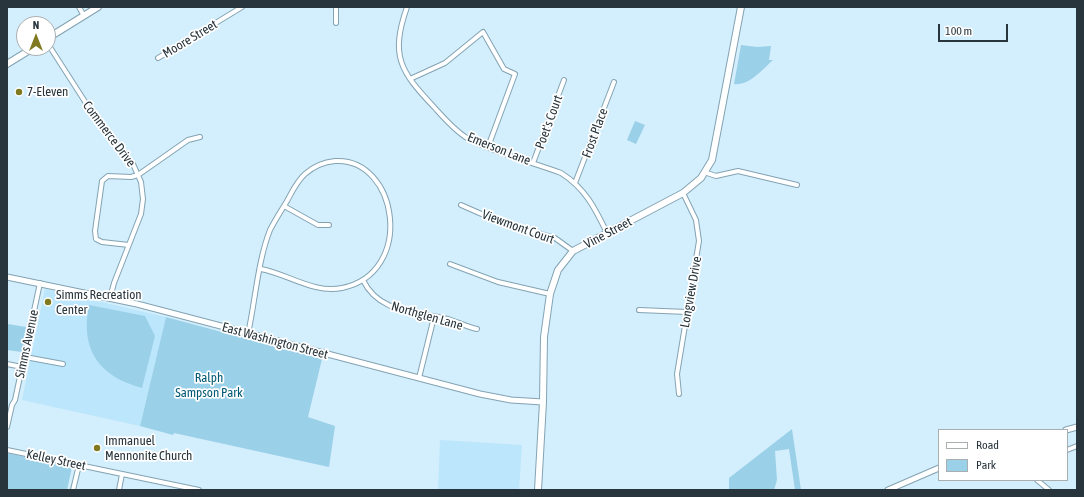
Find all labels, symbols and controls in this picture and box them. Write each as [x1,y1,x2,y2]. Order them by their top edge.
north arrow [16,16,56,56]
scale bar [940,16,1010,42]
street label: Moore Street [160,17,220,61]
text: N [33,19,39,31]
text: 100 m [945,24,972,38]
place label: 7-Eleven [27,84,68,100]
marker: 7-Eleven [14,87,24,97]
street label: Poet's Court [532,93,566,151]
street label: Commerce Drive [79,98,139,170]
street label: Frost Place [579,106,611,160]
street label: Emerson Lane [465,129,533,169]
street label: Viewmont Court [480,207,556,247]
street label: Vine Street [581,214,635,252]
street label: Longview Drive [677,255,705,329]
place label: Simms Recreation Center [56,287,142,318]
marker: Simms Recreation Center [43,297,53,307]
street label: Northglen Lane [389,298,465,334]
street label: Simms Avenue [12,308,42,380]
street label: East Washington Street [220,319,330,363]
park label: Ralph Sampson Park [175,370,243,401]
legend [938,429,1068,481]
place label: Immanuel Mennonite Church [105,433,192,464]
text: Road [976,438,999,452]
marker: Immanuel Mennonite Church [92,443,102,453]
street label: Kelley Street [25,446,87,474]
text: Park [976,458,996,472]

